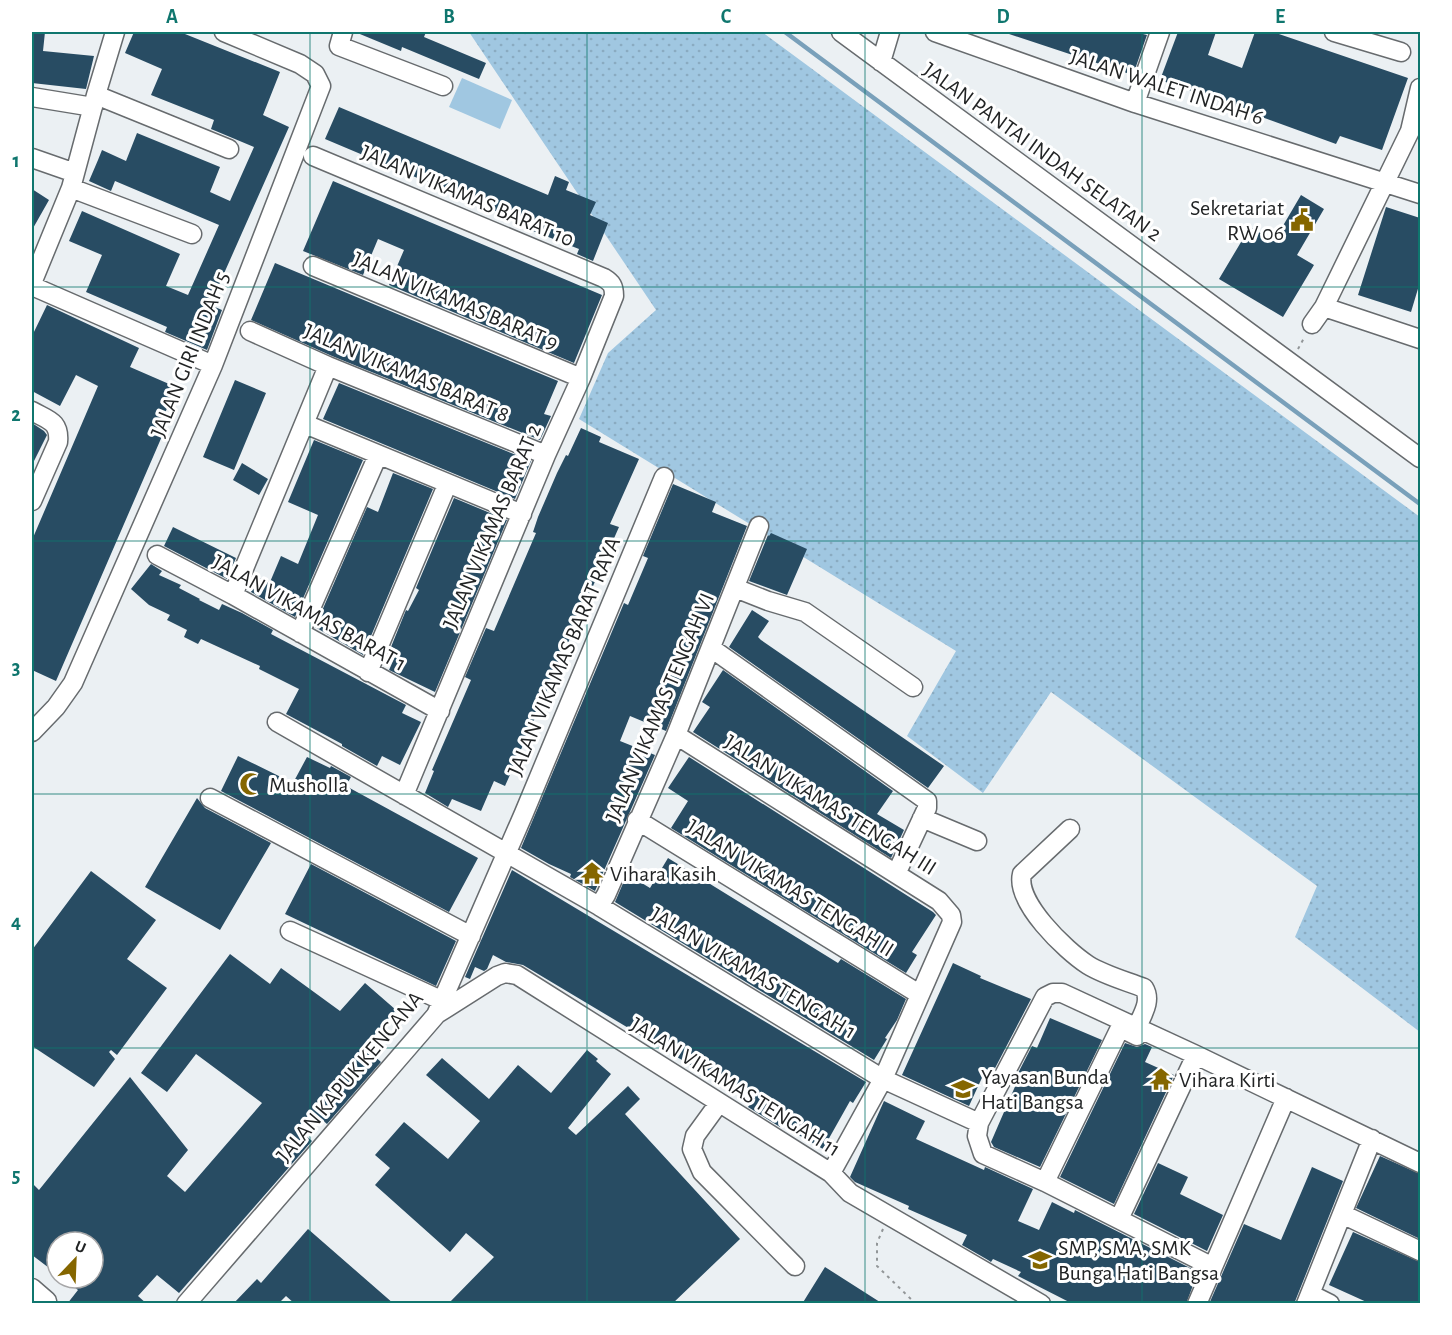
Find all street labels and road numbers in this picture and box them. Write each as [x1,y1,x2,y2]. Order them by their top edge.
street label: JALAN WALET INDAH 6 [1067,45,1266,129]
street label: JALAN PANTAI INDAH SELATAN 2 [919,58,1166,245]
street label: JALAN VIKAMAS BARAT 10 [358,141,577,251]
street label: JALAN VIKAMAS BARAT 9 [350,248,561,354]
street label: JALAN GIRI INDAH 5 [147,269,233,440]
street label: JALAN VIKAMAS BARAT 8 [301,320,512,426]
street label: JALAN VIKAMAS BARAT 2 [439,421,545,632]
street label: JALAN VIKAMAS BARAT RAYA [504,534,624,779]
street label: JALAN VIKAMAS BARAT 1 [209,551,410,675]
street label: JALAN VIKAMAS TENGAH VI [602,590,718,825]
street label: JALAN VIKAMAS TENGAH III [721,730,940,879]
street label: JALAN VIKAMAS TENGAH II [683,815,898,961]
street label: JALAN VIKAMAS TENGAH 1 [647,903,860,1043]
street label: JALAN KAPUK KENCANA [272,987,427,1166]
street label: JALAN VIKAMAS TENGAH 11 [627,1013,844,1161]

